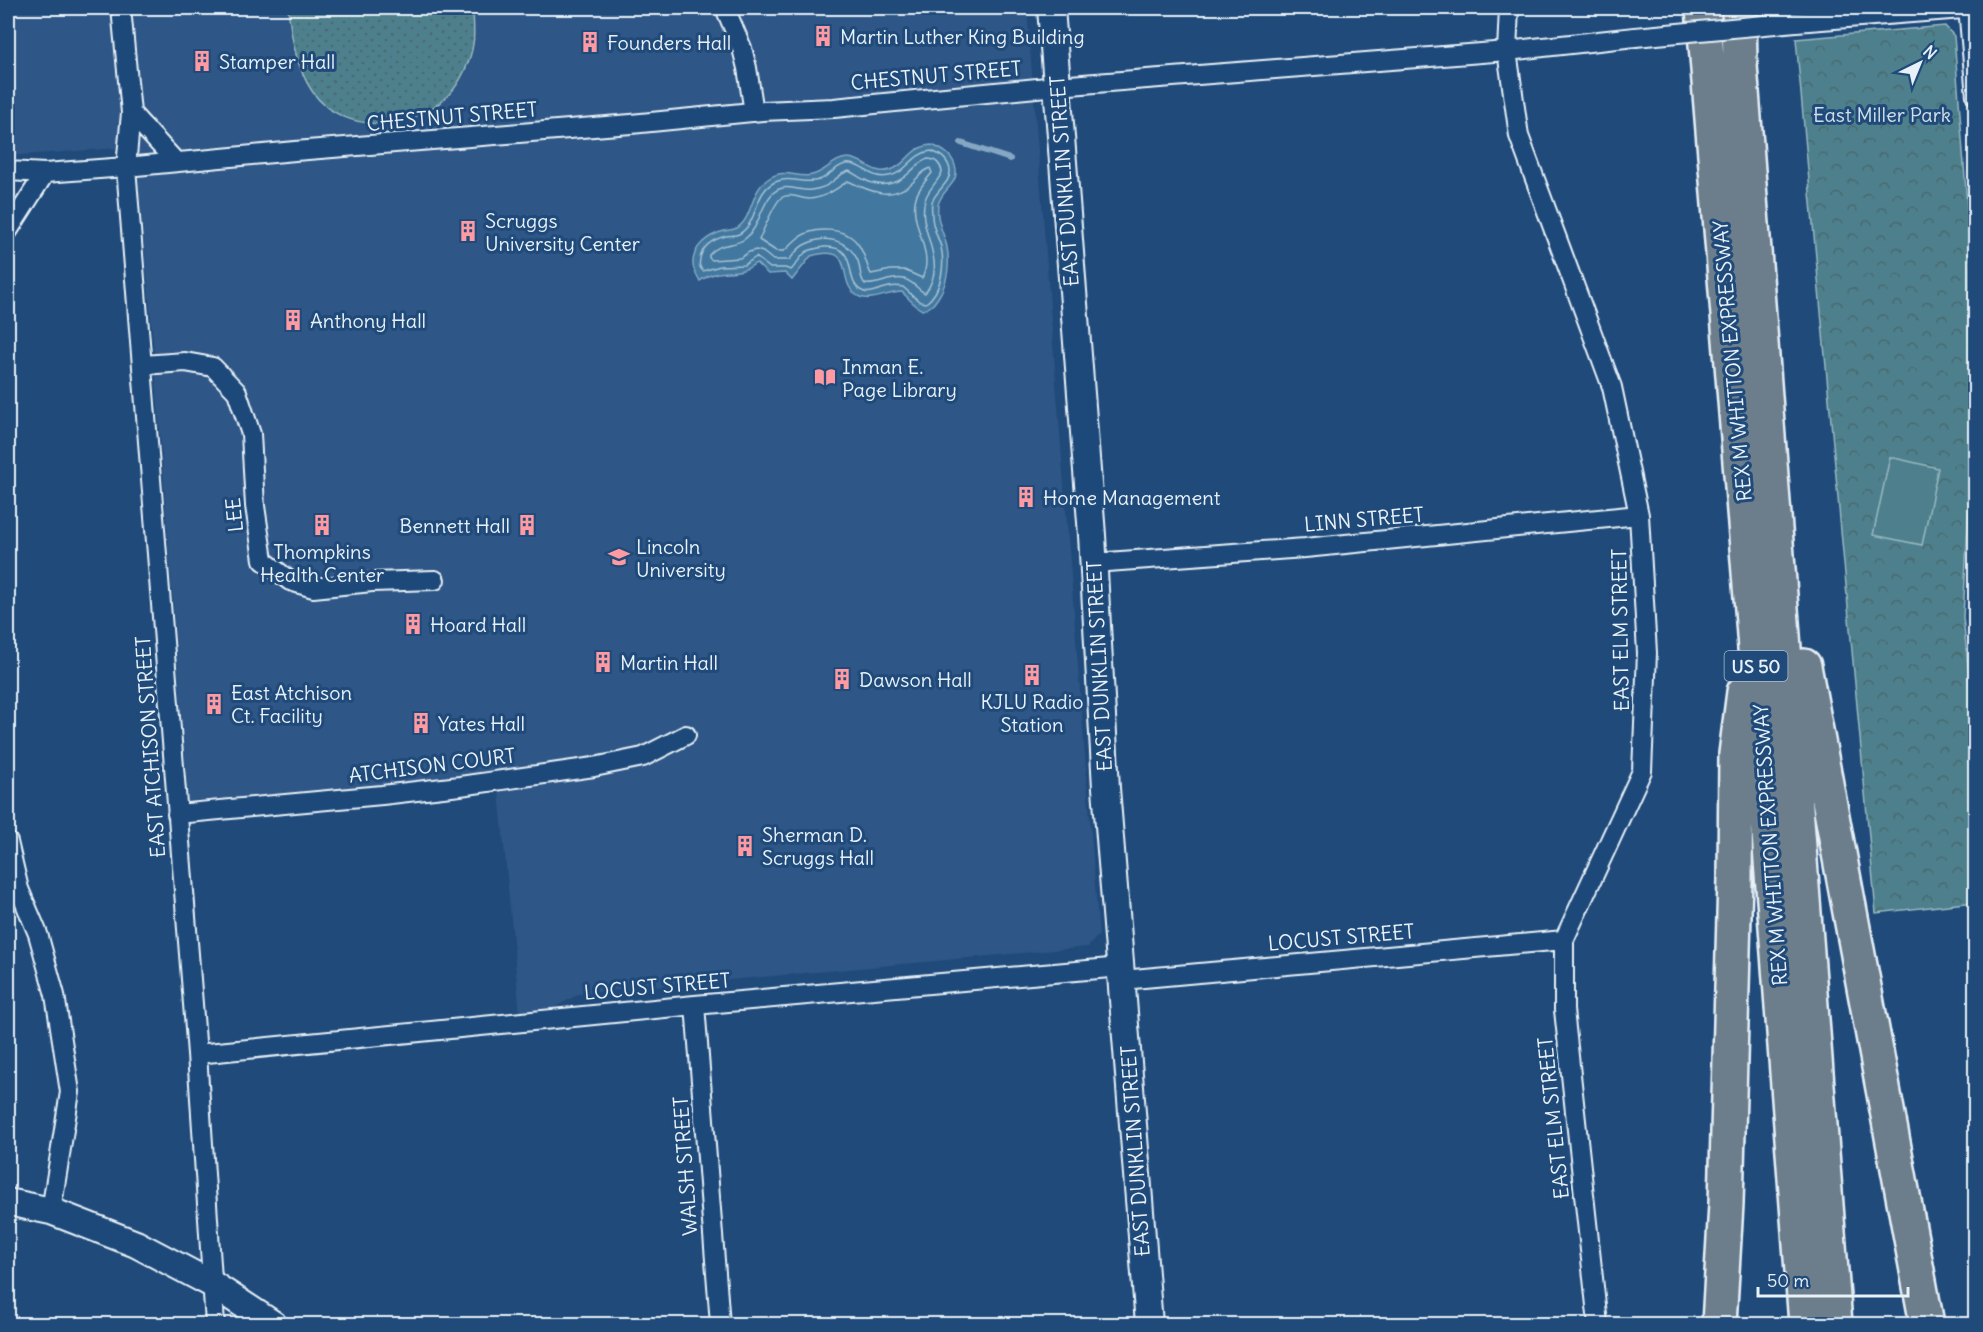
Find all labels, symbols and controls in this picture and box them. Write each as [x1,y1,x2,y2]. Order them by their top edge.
building icon: Martin Luther King Building [811,24,835,48]
place label: Martin Luther King Building [840,24,1085,49]
building icon: Founders Hall [578,30,602,54]
place label: Founders Hall [607,30,731,55]
north arrow [1890,33,1950,93]
text: N [1919,41,1941,63]
building icon: Stamper Hall [190,49,214,73]
place label: Stamper Hall [219,49,335,74]
street label: CHESTNUT STREET [850,55,1022,95]
street label: EAST DUNKLIN STREET [1044,75,1084,287]
street label: CHESTNUT STREET [366,96,538,136]
park label: East Miller Park [1813,102,1951,127]
place label: Scruggs University Center [485,208,640,256]
building icon: Scruggs University Center [456,219,480,243]
street label: REX M WHITTON EXPRESSWAY [1707,219,1757,503]
building icon: Anthony Hall [281,308,305,332]
place label: Anthony Hall [310,308,426,333]
place label: Inman E. Page Library [842,354,957,402]
library icon: Inman E. Page Library [813,365,837,389]
building icon: Home Management [1014,485,1038,509]
place label: Home Management [1043,485,1221,510]
street label: LEE [220,497,248,533]
street label: LINN STREET [1303,501,1425,537]
building icon: Thompkins Health Center [310,513,334,537]
place label: Bennett Hall [399,513,510,538]
building icon: Bennett Hall [515,513,539,537]
place label: Lincoln University [636,534,726,582]
place label: Thompkins Health Center [260,539,384,587]
school or university icon: Lincoln University [607,545,631,569]
street label: EAST ELM STREET [1606,548,1634,712]
street label: EAST DUNKLIN STREET [1081,560,1117,772]
building icon: Hoard Hall [401,612,425,636]
place label: Hoard Hall [430,612,526,637]
street label: EAST ATCHISON STREET [130,635,170,859]
building icon: Martin Hall [591,650,615,674]
place label: Martin Hall [620,650,718,675]
road number: US 50 [1724,651,1788,681]
building icon: KJLU Radio Station [1020,663,1044,687]
building icon: Dawson Hall [830,667,854,691]
place label: Dawson Hall [859,667,972,692]
place label: East Atchison Ct. Facility [231,680,352,728]
place label: KJLU Radio Station [980,689,1084,737]
building icon: East Atchison Ct. Facility [202,692,226,716]
street label: REX M WHITTON EXPRESSWAY [1748,703,1792,987]
building icon: Yates Hall [409,711,433,735]
place label: Yates Hall [438,711,525,736]
street label: ATCHISON COURT [347,742,517,788]
place label: Sherman D. Scruggs Hall [762,822,874,870]
building icon: Sherman D. Scruggs Hall [733,834,757,858]
street label: LOCUST STREET [1267,918,1415,956]
street label: LOCUST STREET [583,967,731,1005]
street label: EAST ELM STREET [1532,1036,1574,1200]
street label: EAST DUNKLIN STREET [1115,1045,1155,1257]
street label: WALSH STREET [668,1095,702,1237]
scale bar [1758,1260,1908,1298]
text: 50 m [1767,1269,1809,1292]

